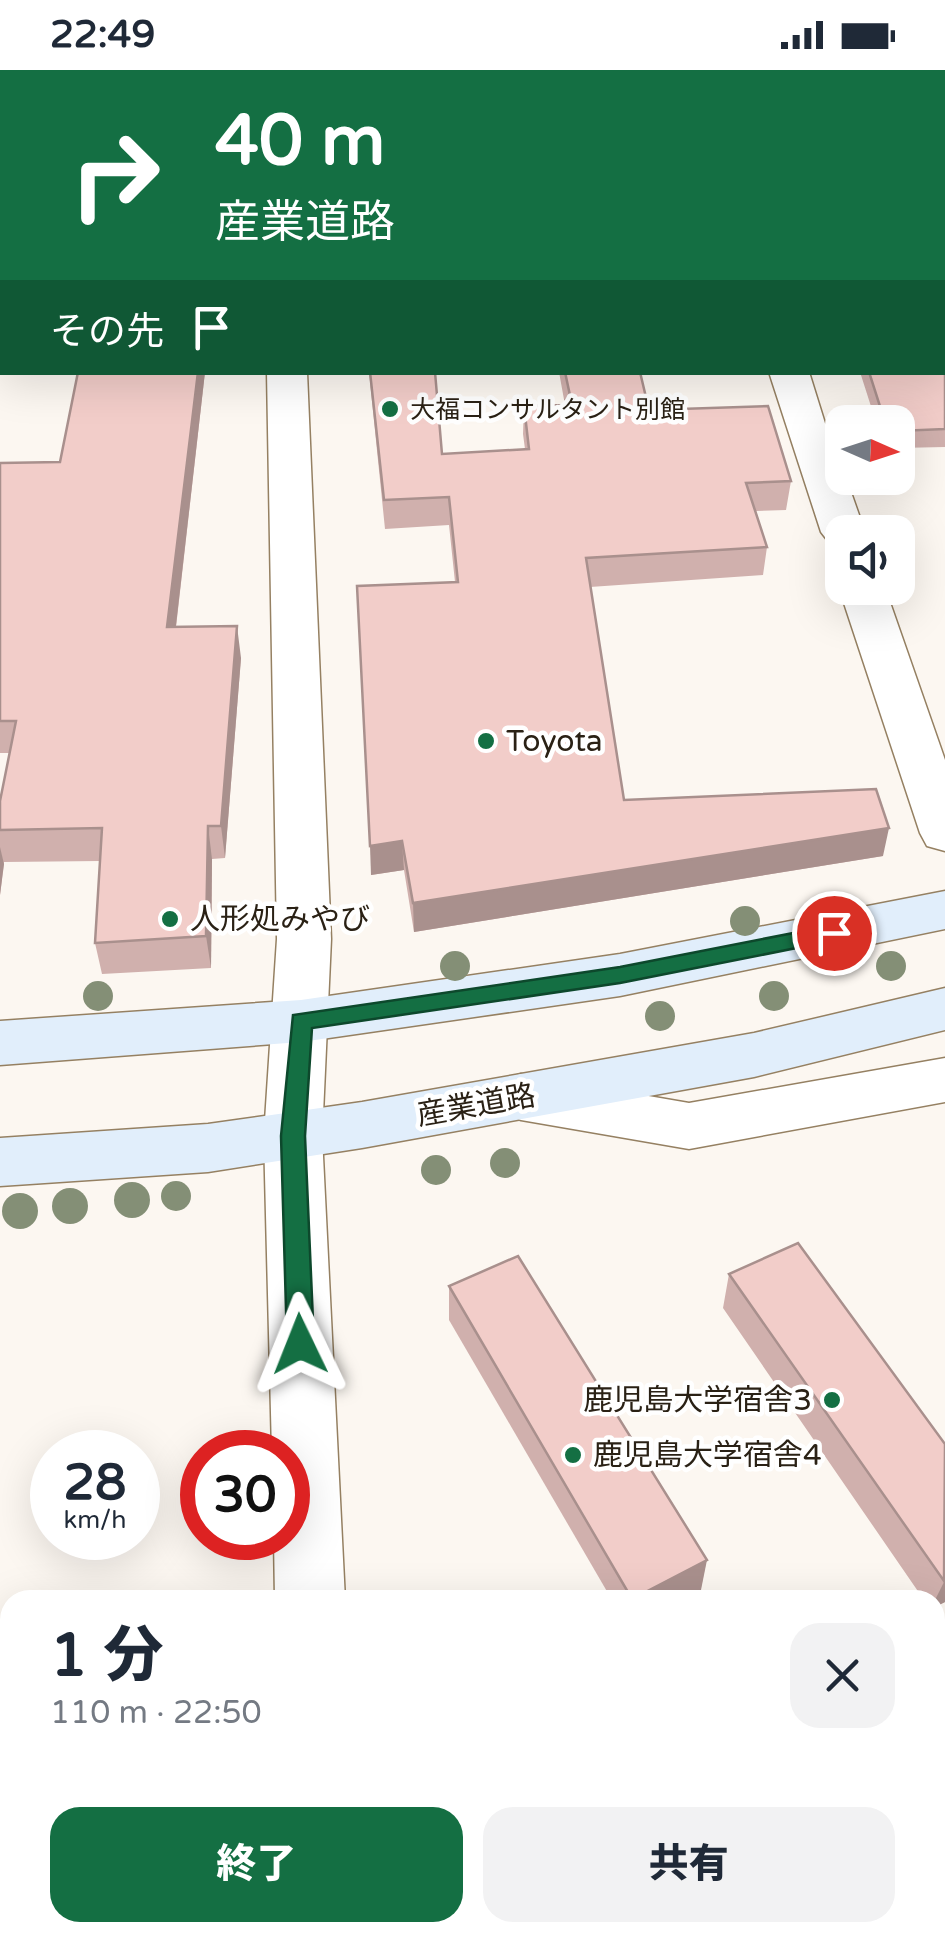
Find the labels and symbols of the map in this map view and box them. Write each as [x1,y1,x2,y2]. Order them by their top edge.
place label: 大福コンサルタント別館 [410,395,685,425]
marker: 大福コンサルタント別館 [379,398,401,420]
north arrow [825,405,915,495]
place label: Toyota [506,723,603,760]
marker: Toyota [475,730,497,752]
pin [792,891,877,976]
place label: 人形処みやび [190,901,370,938]
marker: 人形処みやび [159,908,181,930]
street label: 産業道路 [414,1077,538,1134]
position arrow [248,1292,352,1396]
place label: 鹿児島大学宿舎3 [583,1382,812,1419]
marker: 鹿児島大学宿舎3 [821,1389,843,1411]
speed limit sign: 30 [180,1430,310,1560]
place label: 鹿児島大学宿舎4 [593,1437,822,1474]
marker: 鹿児島大学宿舎4 [562,1444,584,1466]

